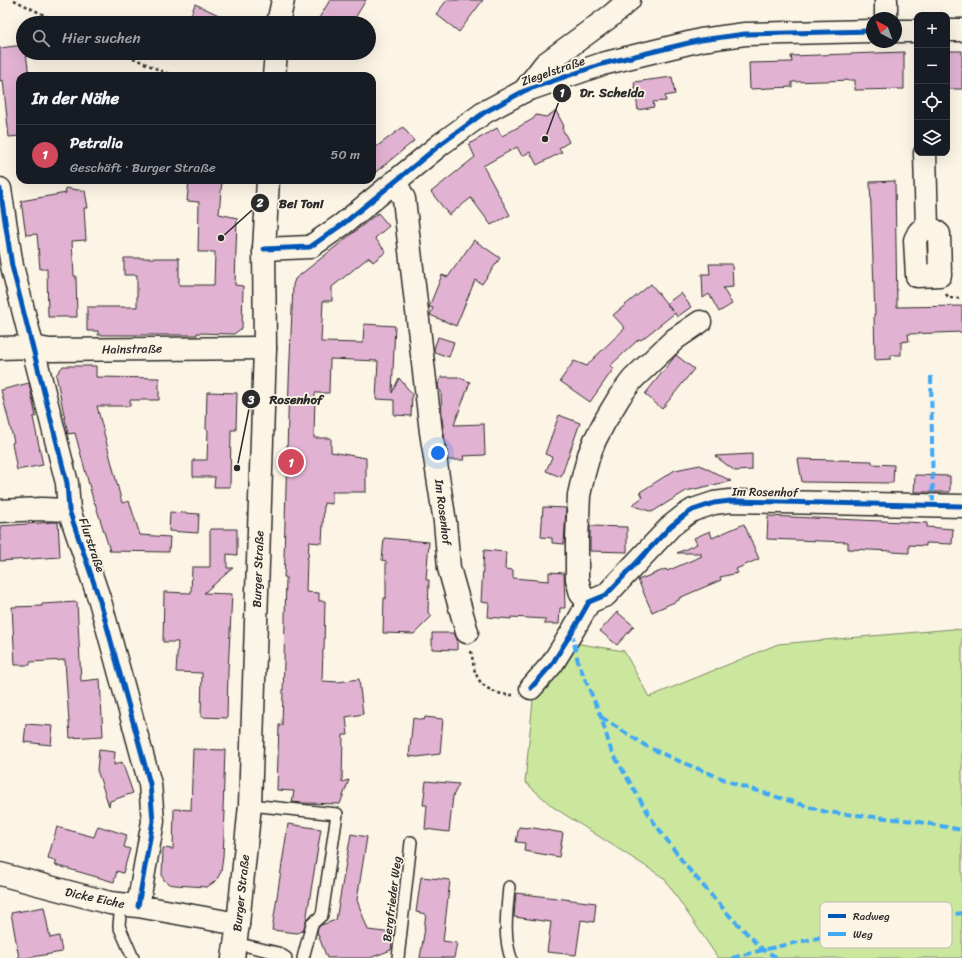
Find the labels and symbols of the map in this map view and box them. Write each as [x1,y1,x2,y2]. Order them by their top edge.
north arrow [866,12,902,48]
street label: Ziegelstraße [518,50,588,92]
callout: Dr. Scheida [552,80,652,105]
text: Dr. Scheida [580,81,645,104]
text: 1 [559,82,565,104]
callout: Bei Toni [250,191,331,216]
text: 2 [256,192,264,214]
text: Bei Toni [279,192,325,215]
street label: Hainstraße [102,337,162,361]
callout: Rosenhof [241,387,330,412]
text: Rosenhof [268,388,325,411]
text: 3 [247,389,255,411]
your location [428,443,448,463]
pin: 1 [278,447,304,477]
street label: Im Rosenhof [428,477,458,548]
street label: Im Rosenhof [731,480,800,504]
street label: Flurstraße [72,515,112,575]
street label: Burger Straße [246,530,270,608]
street label: Burger Straße [226,853,256,933]
street label: Bergfrieder Weg [376,855,408,943]
street label: Dicke Eiche [63,881,127,915]
legend [820,902,952,948]
text: Radweg [853,907,890,926]
text: Weg [853,925,873,944]

